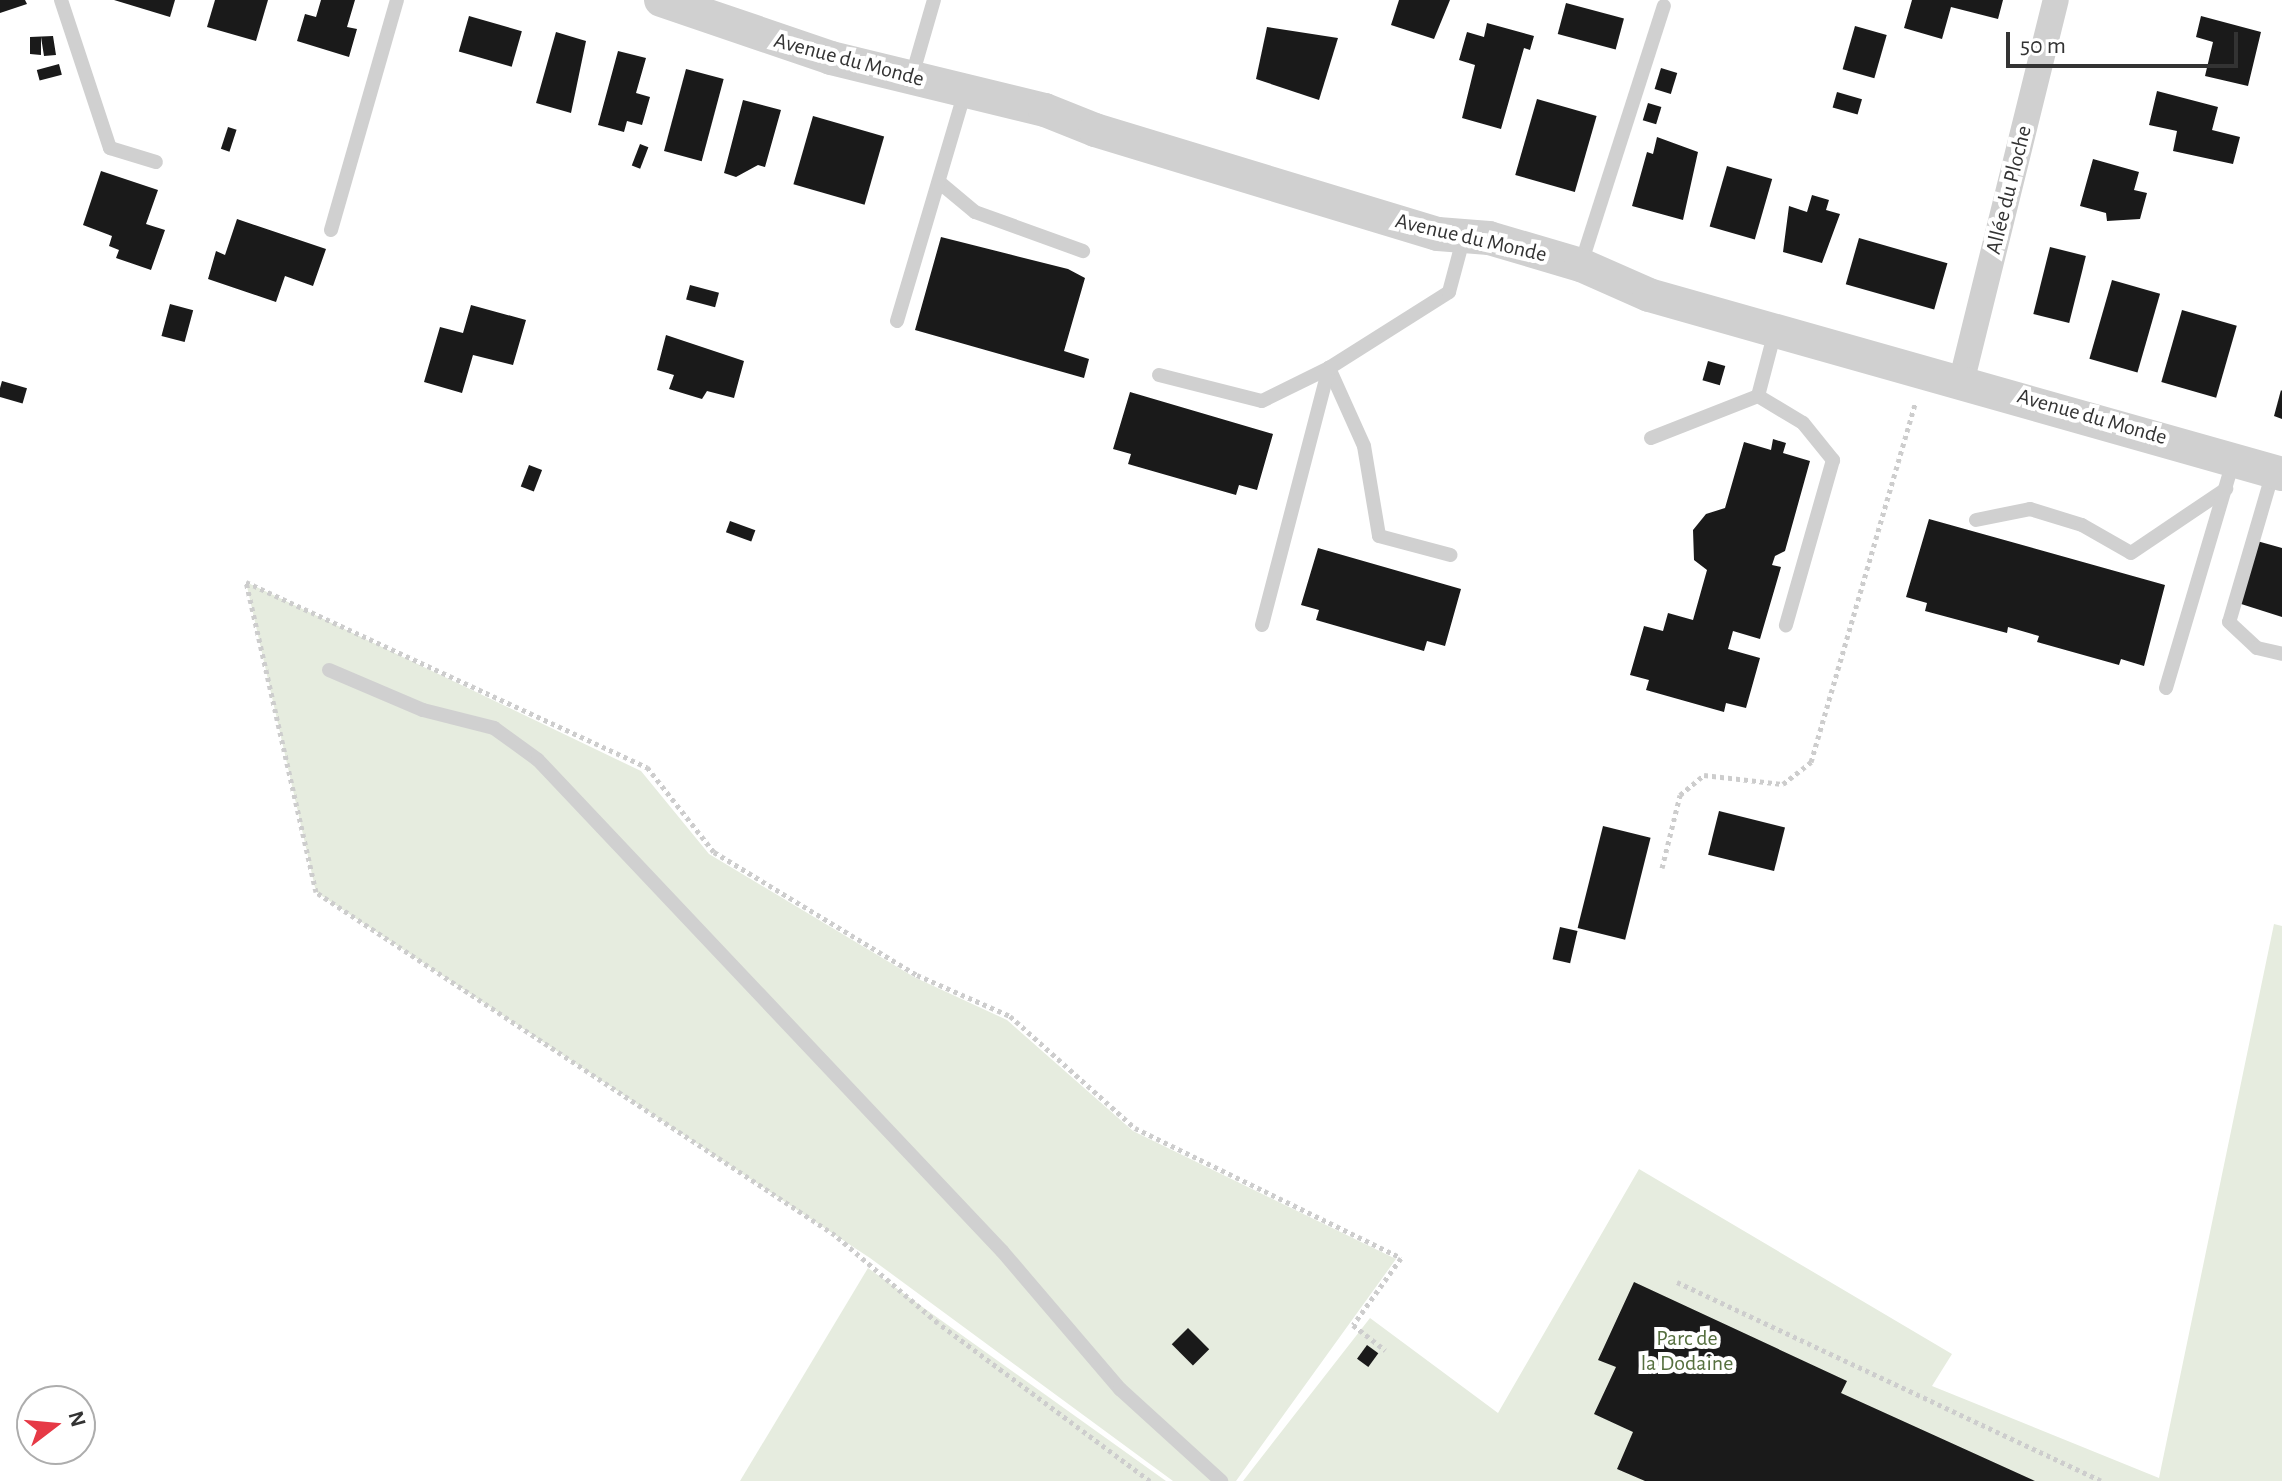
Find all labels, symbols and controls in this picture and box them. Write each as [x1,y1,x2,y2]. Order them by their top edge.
scale bar [2010,16,2242,66]
street label: Avenue du Monde [771,27,927,93]
text: 50 m [2020,34,2066,58]
street label: Allée du Ploche [1980,123,2038,257]
street label: Avenue du Monde [1393,208,1549,268]
street label: Avenue du Monde [2014,383,2170,451]
park label: Parc de la Dodaine [1641,1325,1733,1376]
north arrow [16,1385,96,1465]
text: N [64,1409,90,1429]

